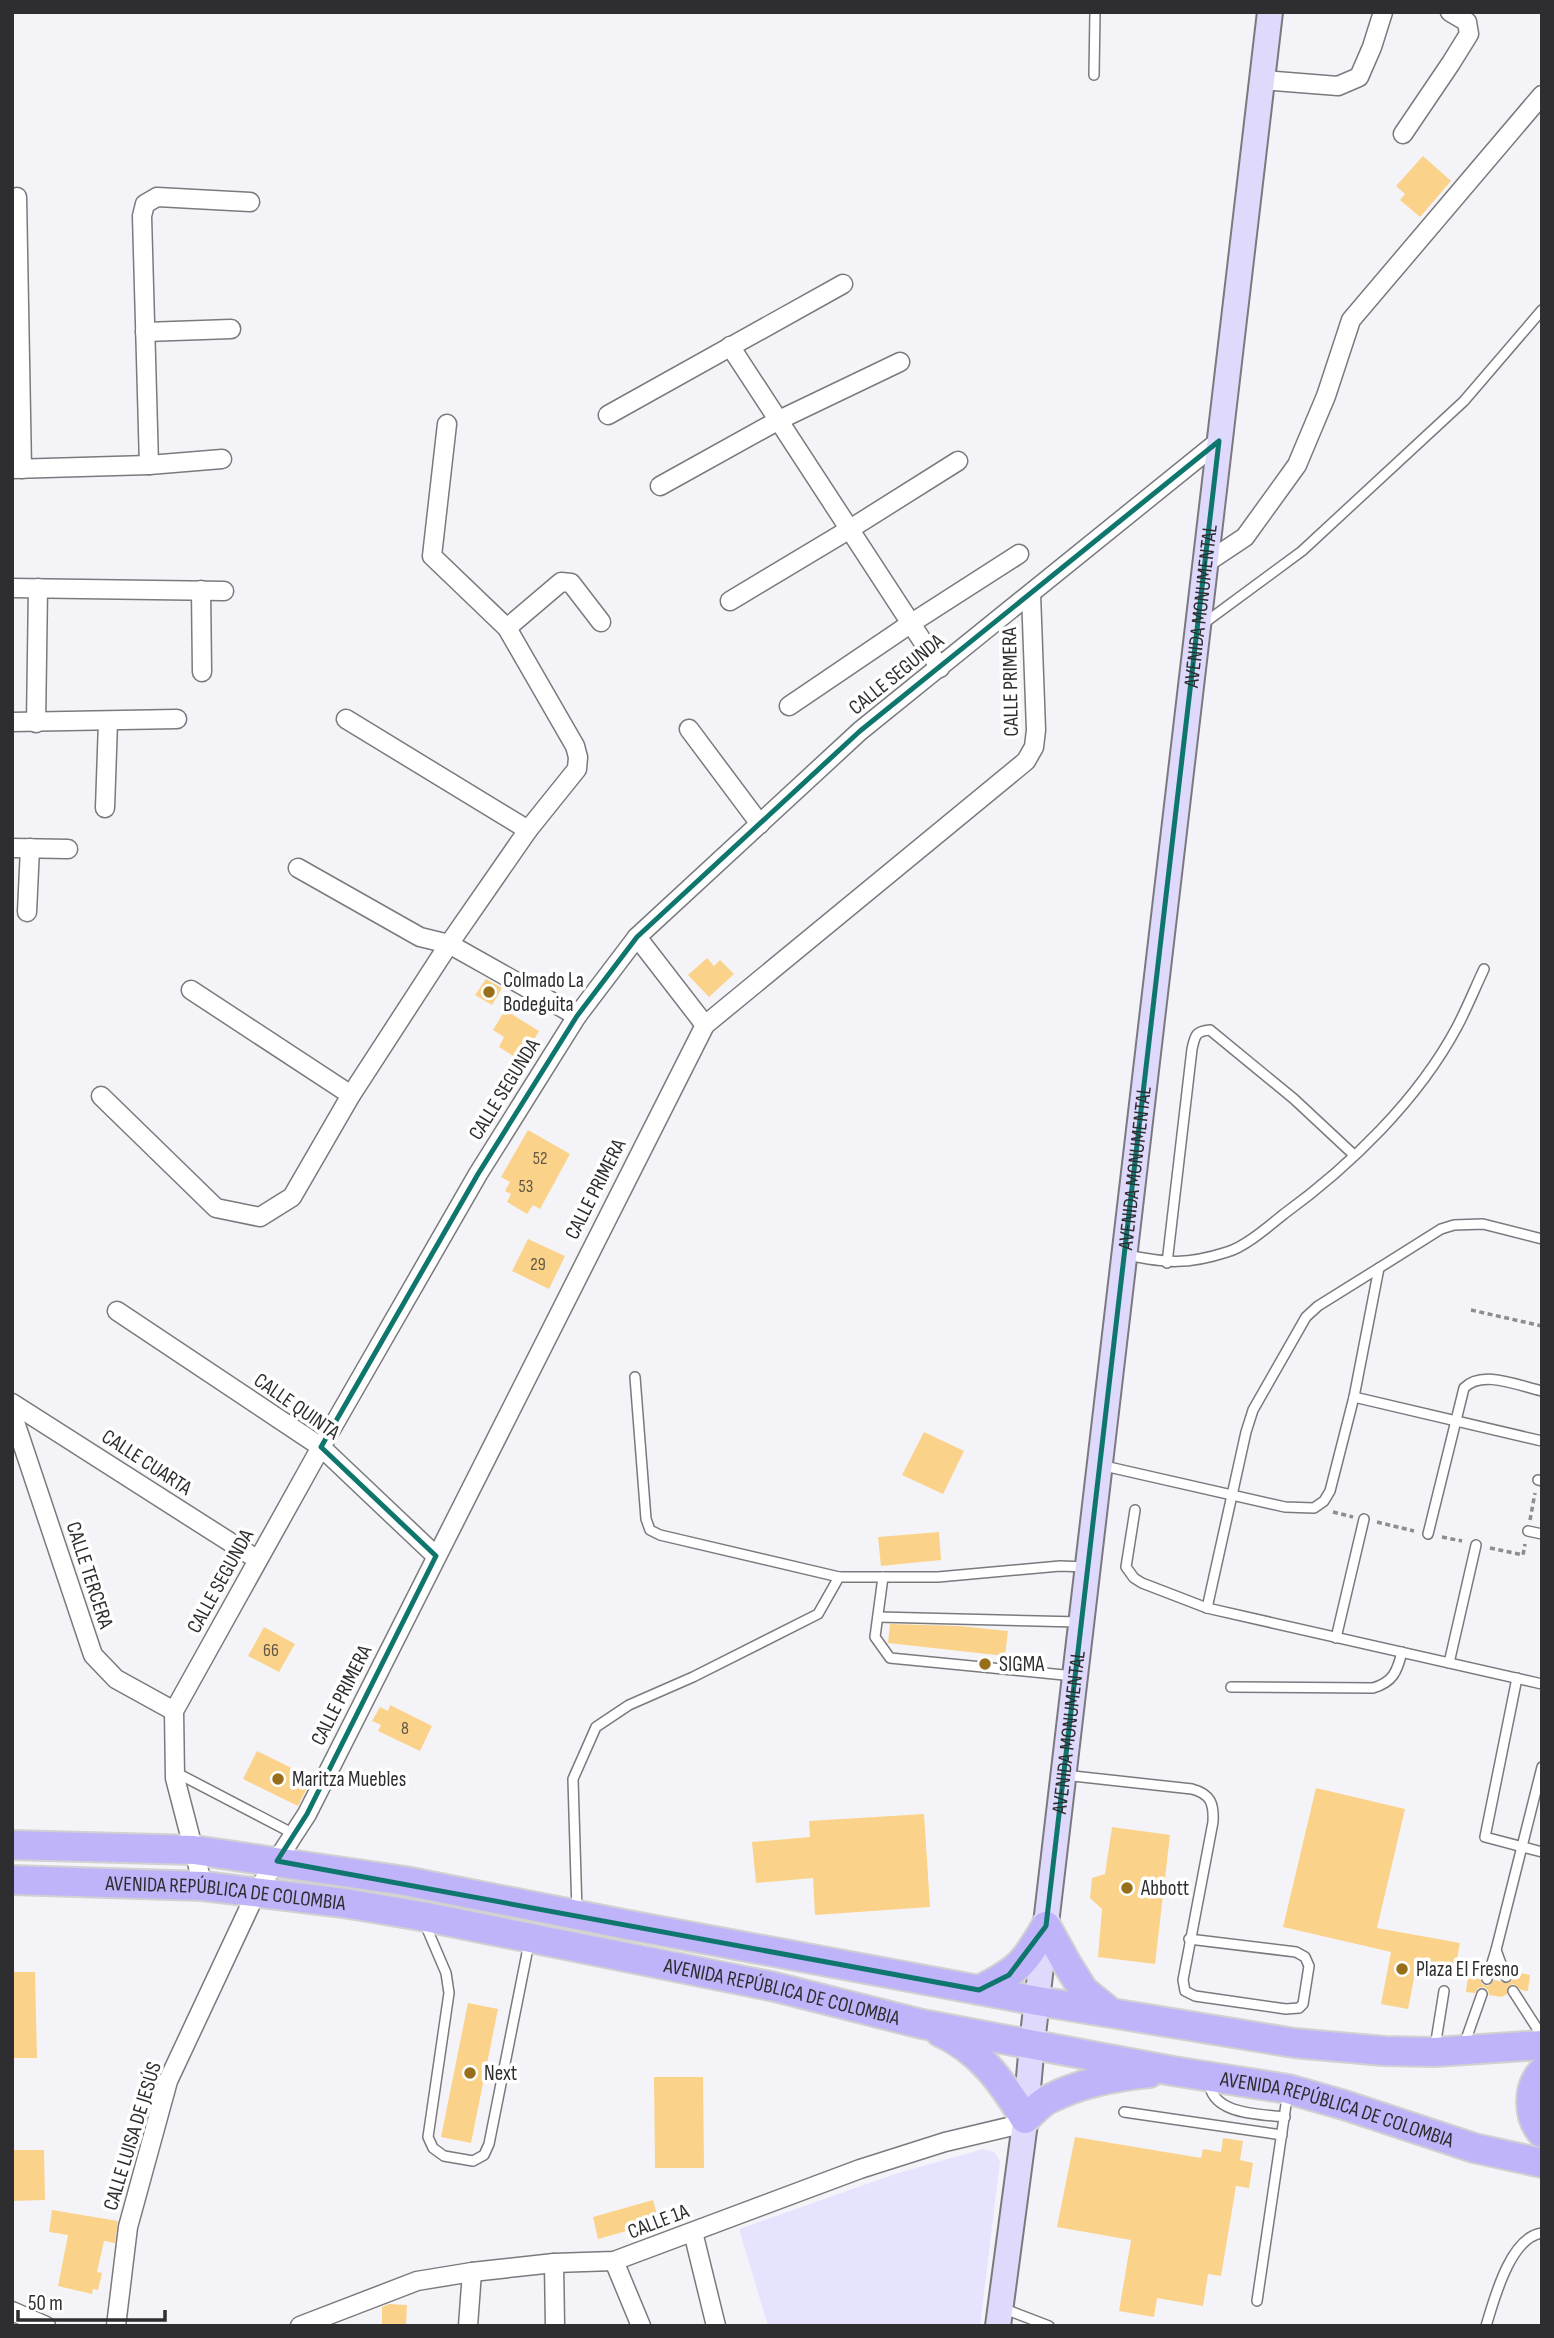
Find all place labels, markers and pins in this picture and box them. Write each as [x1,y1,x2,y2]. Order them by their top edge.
place label: Colmado La Bodeguita [503,968,584,1017]
marker: Colmado La Bodeguita [481,984,497,1000]
place label: SIGMA [999,1652,1045,1677]
marker: SIGMA [977,1656,993,1672]
place label: Maritza Muebles [292,1767,406,1792]
marker: Maritza Muebles [270,1771,286,1787]
place label: Abbott [1140,1876,1189,1901]
marker: Abbott [1119,1880,1135,1896]
place label: Plaza El Fresno [1416,1957,1519,1982]
marker: Plaza El Fresno [1394,1961,1410,1977]
place label: Next [484,2061,517,2086]
marker: Next [462,2065,478,2081]

